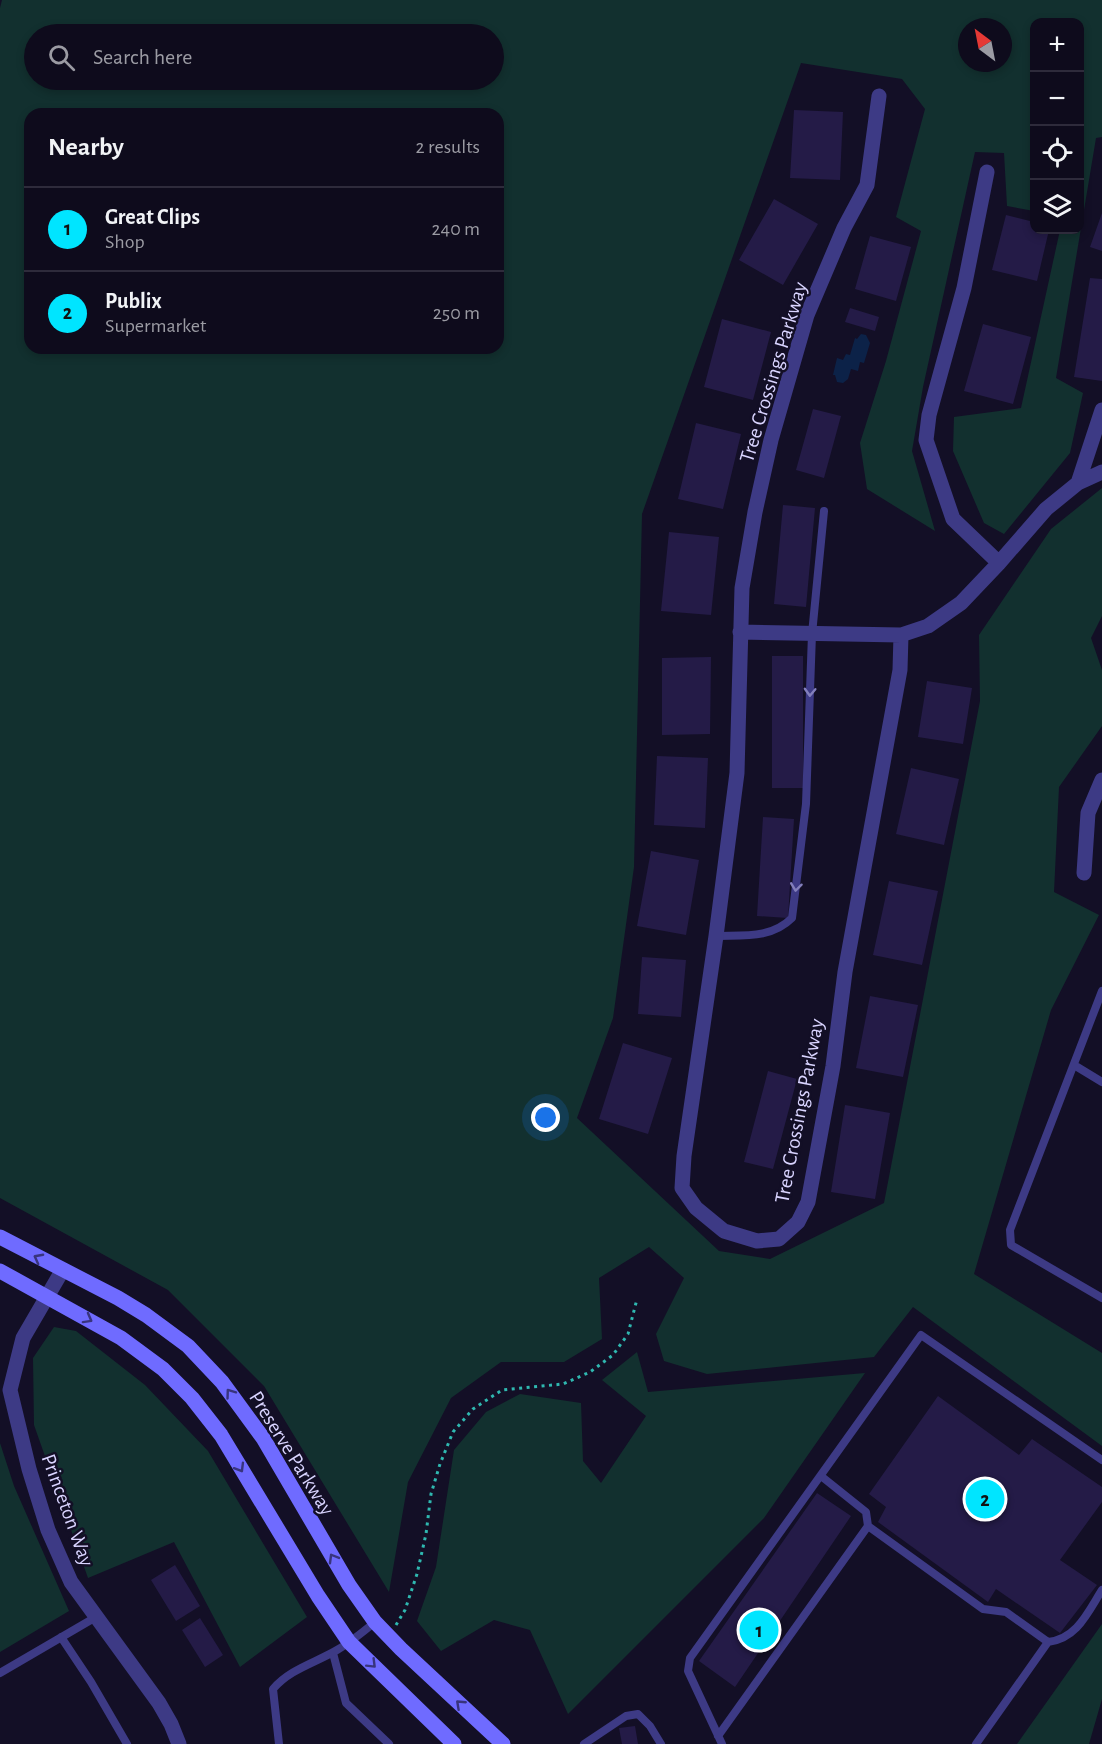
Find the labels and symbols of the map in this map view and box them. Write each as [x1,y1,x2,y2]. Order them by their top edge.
north arrow [958,18,1012,72]
street label: Tree Crossings Parkway [736,279,811,465]
one-way arrow [804,688,816,697]
one-way arrow [790,882,802,891]
street label: Tree Crossings Parkway [771,1017,828,1205]
your location [531,1103,560,1132]
one-way arrow [34,1254,44,1265]
one-way arrow [82,1312,93,1323]
one-way arrow [226,1388,237,1399]
street label: Preserve Parkway [245,1388,338,1519]
street label: Princeton Way [37,1451,98,1569]
one-way arrow [233,1462,245,1472]
pin: 2 [966,1476,1004,1522]
one-way arrow [329,1554,340,1564]
pin: 1 [740,1608,778,1652]
one-way arrow [365,1657,375,1668]
one-way arrow [457,1700,467,1711]

